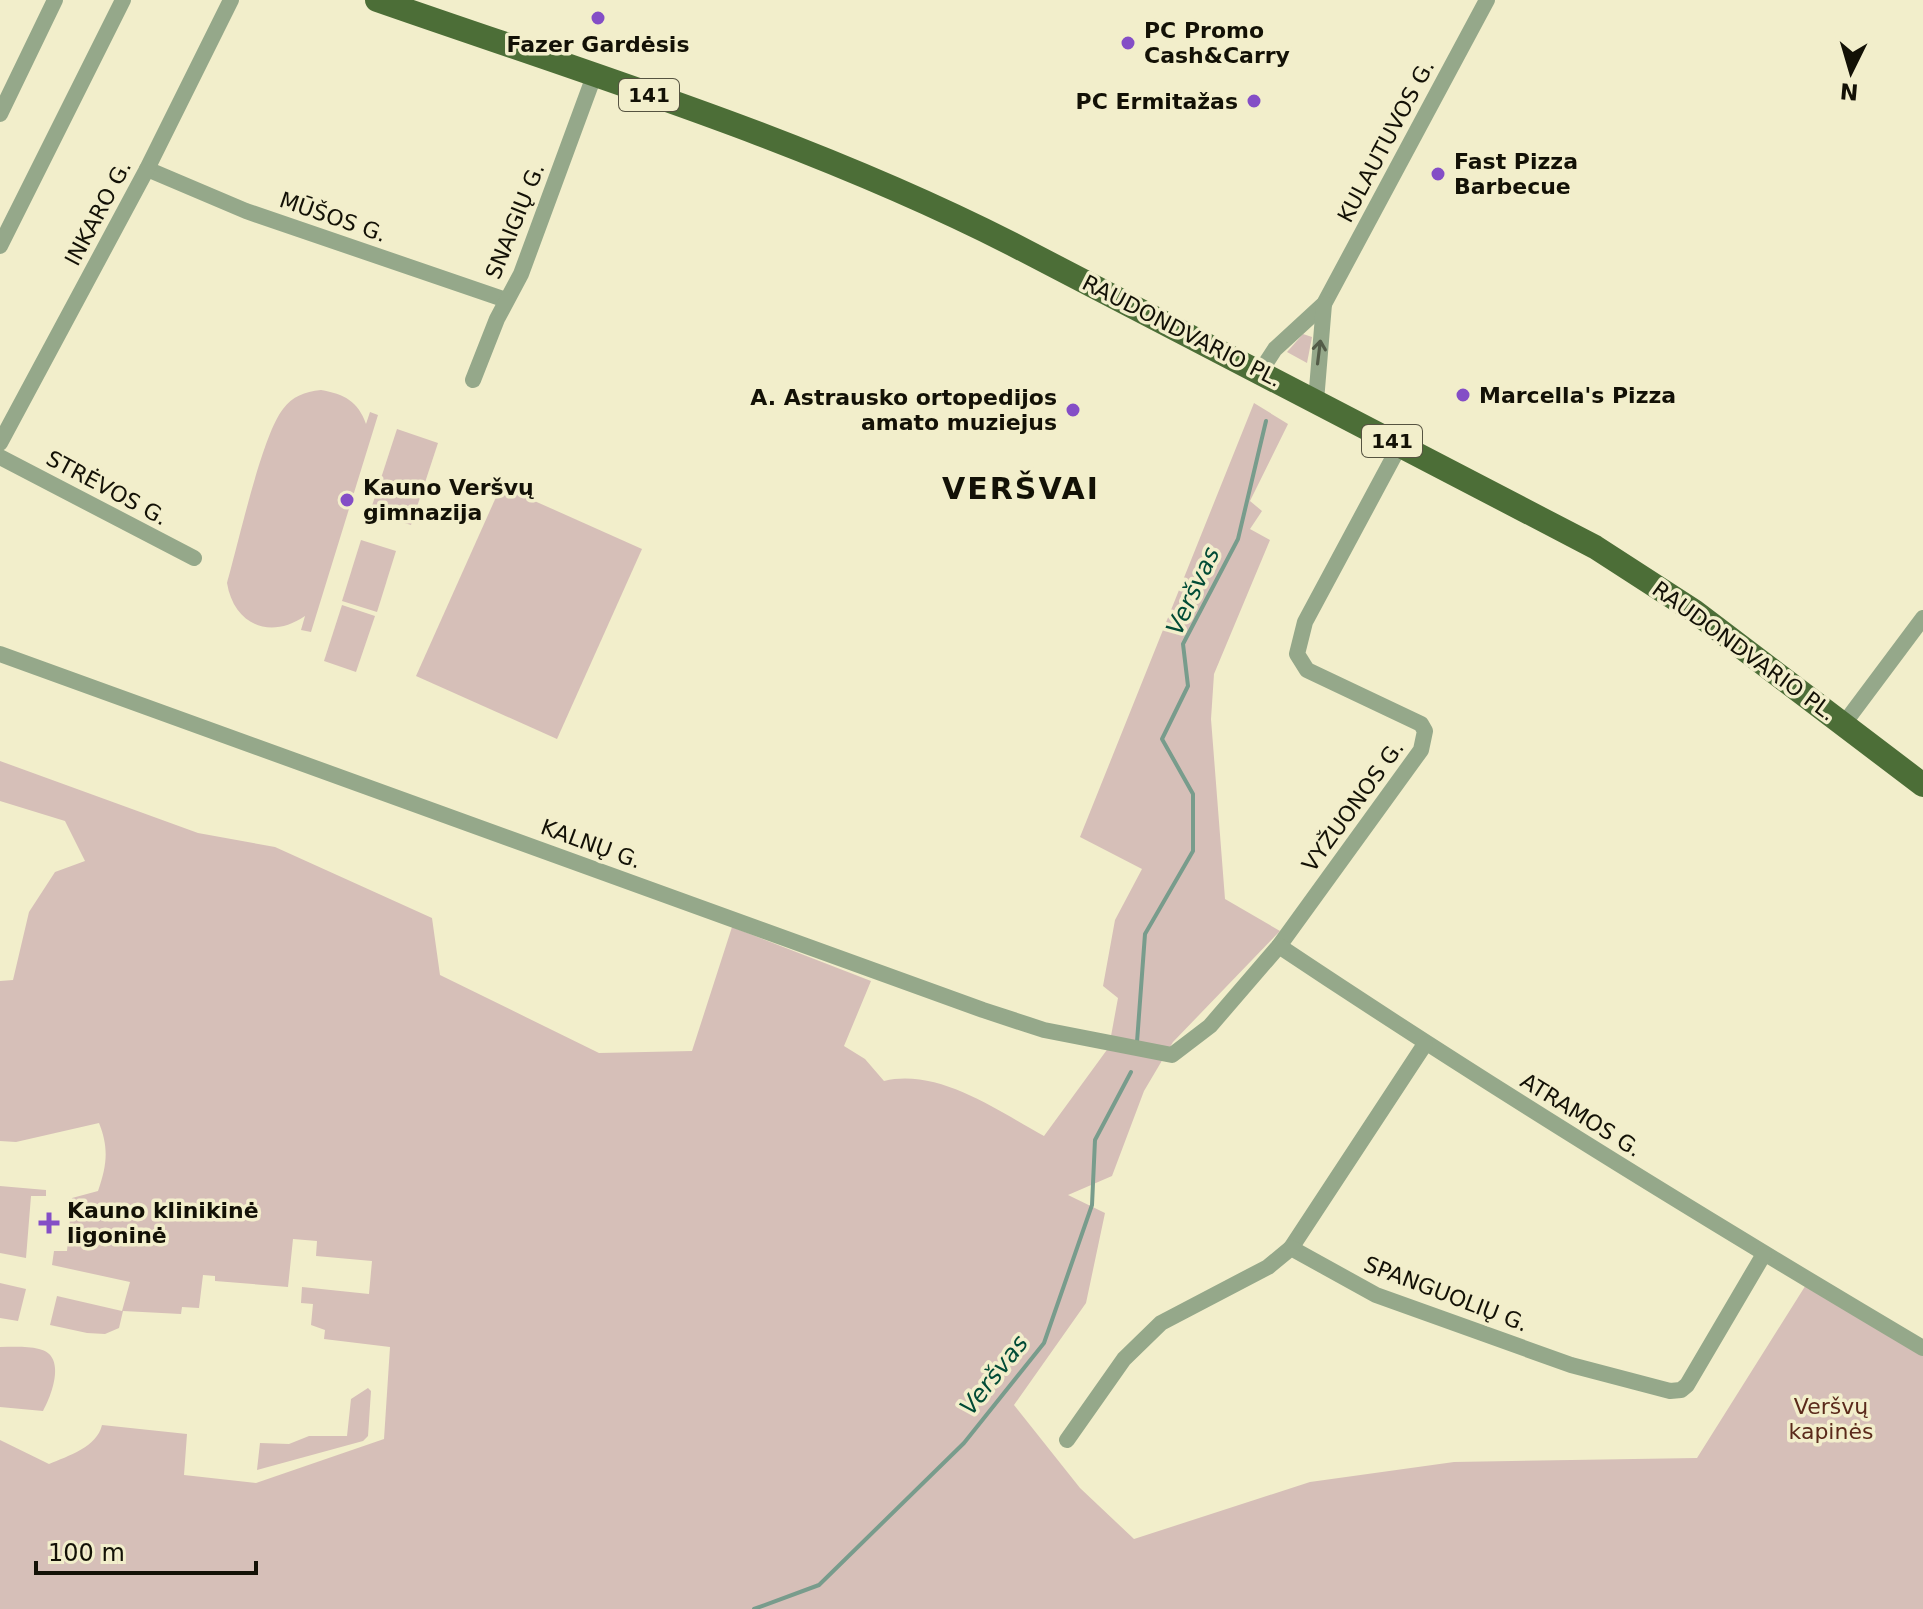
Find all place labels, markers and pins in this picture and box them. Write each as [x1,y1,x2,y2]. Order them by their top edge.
marker: Fazer Gardėsis [589,9,607,27]
place label: PC Promo Cash&Carry [1144,18,1290,68]
place label: Fazer Gardėsis [507,32,689,57]
marker: PC Promo Cash&Carry [1119,34,1137,52]
place label: PC Ermitažas [1076,89,1238,114]
marker: PC Ermitažas [1245,92,1263,110]
place label: Fast Pizza Barbecue [1454,149,1578,199]
marker: Fast Pizza Barbecue [1429,165,1447,183]
place label: Marcella's Pizza [1479,383,1676,408]
place label: A. Astrausko ortopedijos amato muziejus [750,385,1057,435]
marker: Marcella's Pizza [1454,386,1472,404]
marker: A. Astrausko ortopedijos amato muziejus [1064,401,1082,419]
place label: Kauno Veršvų gimnazija [363,475,534,525]
marker: Kauno Veršvų gimnazija [338,491,356,509]
place label: Kauno klinikinė ligoninė [67,1198,259,1248]
marker: Kauno klinikinė ligoninė [38,1212,60,1234]

